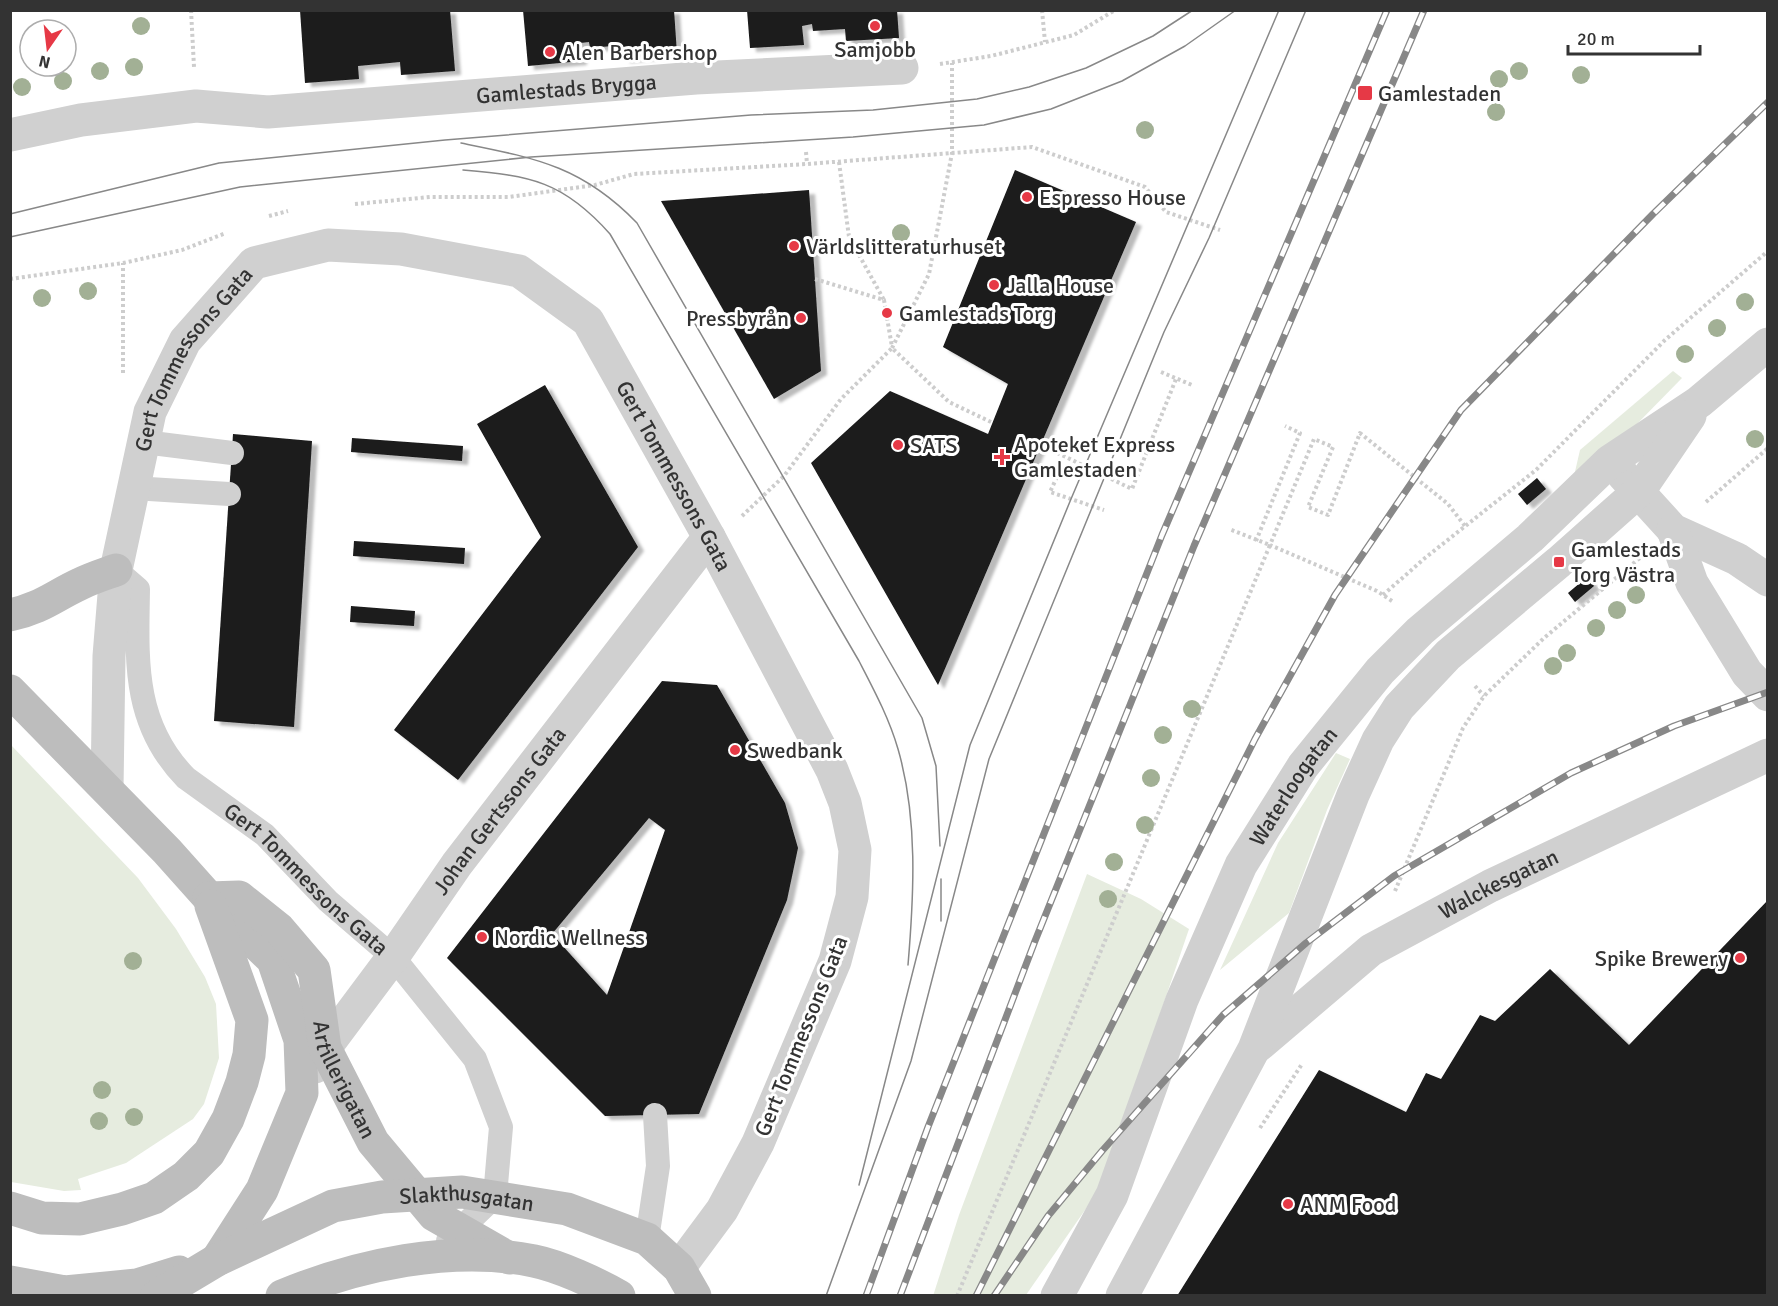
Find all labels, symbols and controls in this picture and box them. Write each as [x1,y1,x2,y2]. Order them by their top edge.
north arrow [18,18,78,78]
scale bar [1568,18,1700,56]
marker: Samjobb [868,19,882,33]
text: 20 m [1577,28,1615,50]
place label: Samjobb [834,36,916,63]
place label: Alen Barbershop [562,39,717,66]
marker: Alen Barbershop [543,45,557,59]
text: N [37,51,52,73]
street label: Gamlestads Brygga [475,68,658,109]
place label: Gamlestaden [1378,80,1501,107]
marker: Gamlestaden [1356,84,1374,102]
place label: Espresso House [1039,184,1186,211]
marker: Espresso House [1020,190,1034,204]
place label: Världslitteraturhuset [806,233,1002,260]
marker: Världslitteraturhuset [787,239,801,253]
street label: Gert Tommessons Gata [128,261,258,454]
place label: Jalla House [1006,272,1114,299]
marker: Jalla House [987,278,1001,292]
place label: Gamlestads Torg [899,300,1054,327]
place label: Pressbyrån [686,305,789,332]
marker: Gamlestads Torg [880,306,894,320]
marker: Pressbyrån [794,311,808,325]
street label: Gert Tommessons Gata [611,376,738,576]
place label: Apoteket Express Gamlestaden [1014,431,1175,483]
place label: SATS [910,432,957,459]
marker: SATS [891,438,905,452]
marker: Apoteket Express Gamlestaden [995,450,1009,464]
place label: Gamlestads Torg Västra [1571,536,1681,588]
marker: Gamlestads Torg Västra [1552,555,1566,569]
street label: Johan Gertssons Gata [427,721,571,900]
street label: Waterloogatan [1243,721,1343,851]
place label: Swedbank [747,737,843,764]
marker: Swedbank [728,743,742,757]
street label: Gert Tommessons Gata [219,797,394,961]
street label: Walckesgatan [1434,842,1563,925]
place label: Nordic Wellness [494,924,645,951]
marker: Nordic Wellness [475,930,489,944]
street label: Gert Tommessons Gata [748,932,854,1140]
place label: Spike Brewery [1595,945,1729,972]
marker: Spike Brewery [1733,951,1747,965]
street label: Artillerigatan [308,1019,382,1143]
street label: Slakthusgatan [399,1178,536,1217]
place label: ANM Food [1300,1191,1396,1218]
marker: ANM Food [1281,1197,1295,1211]

